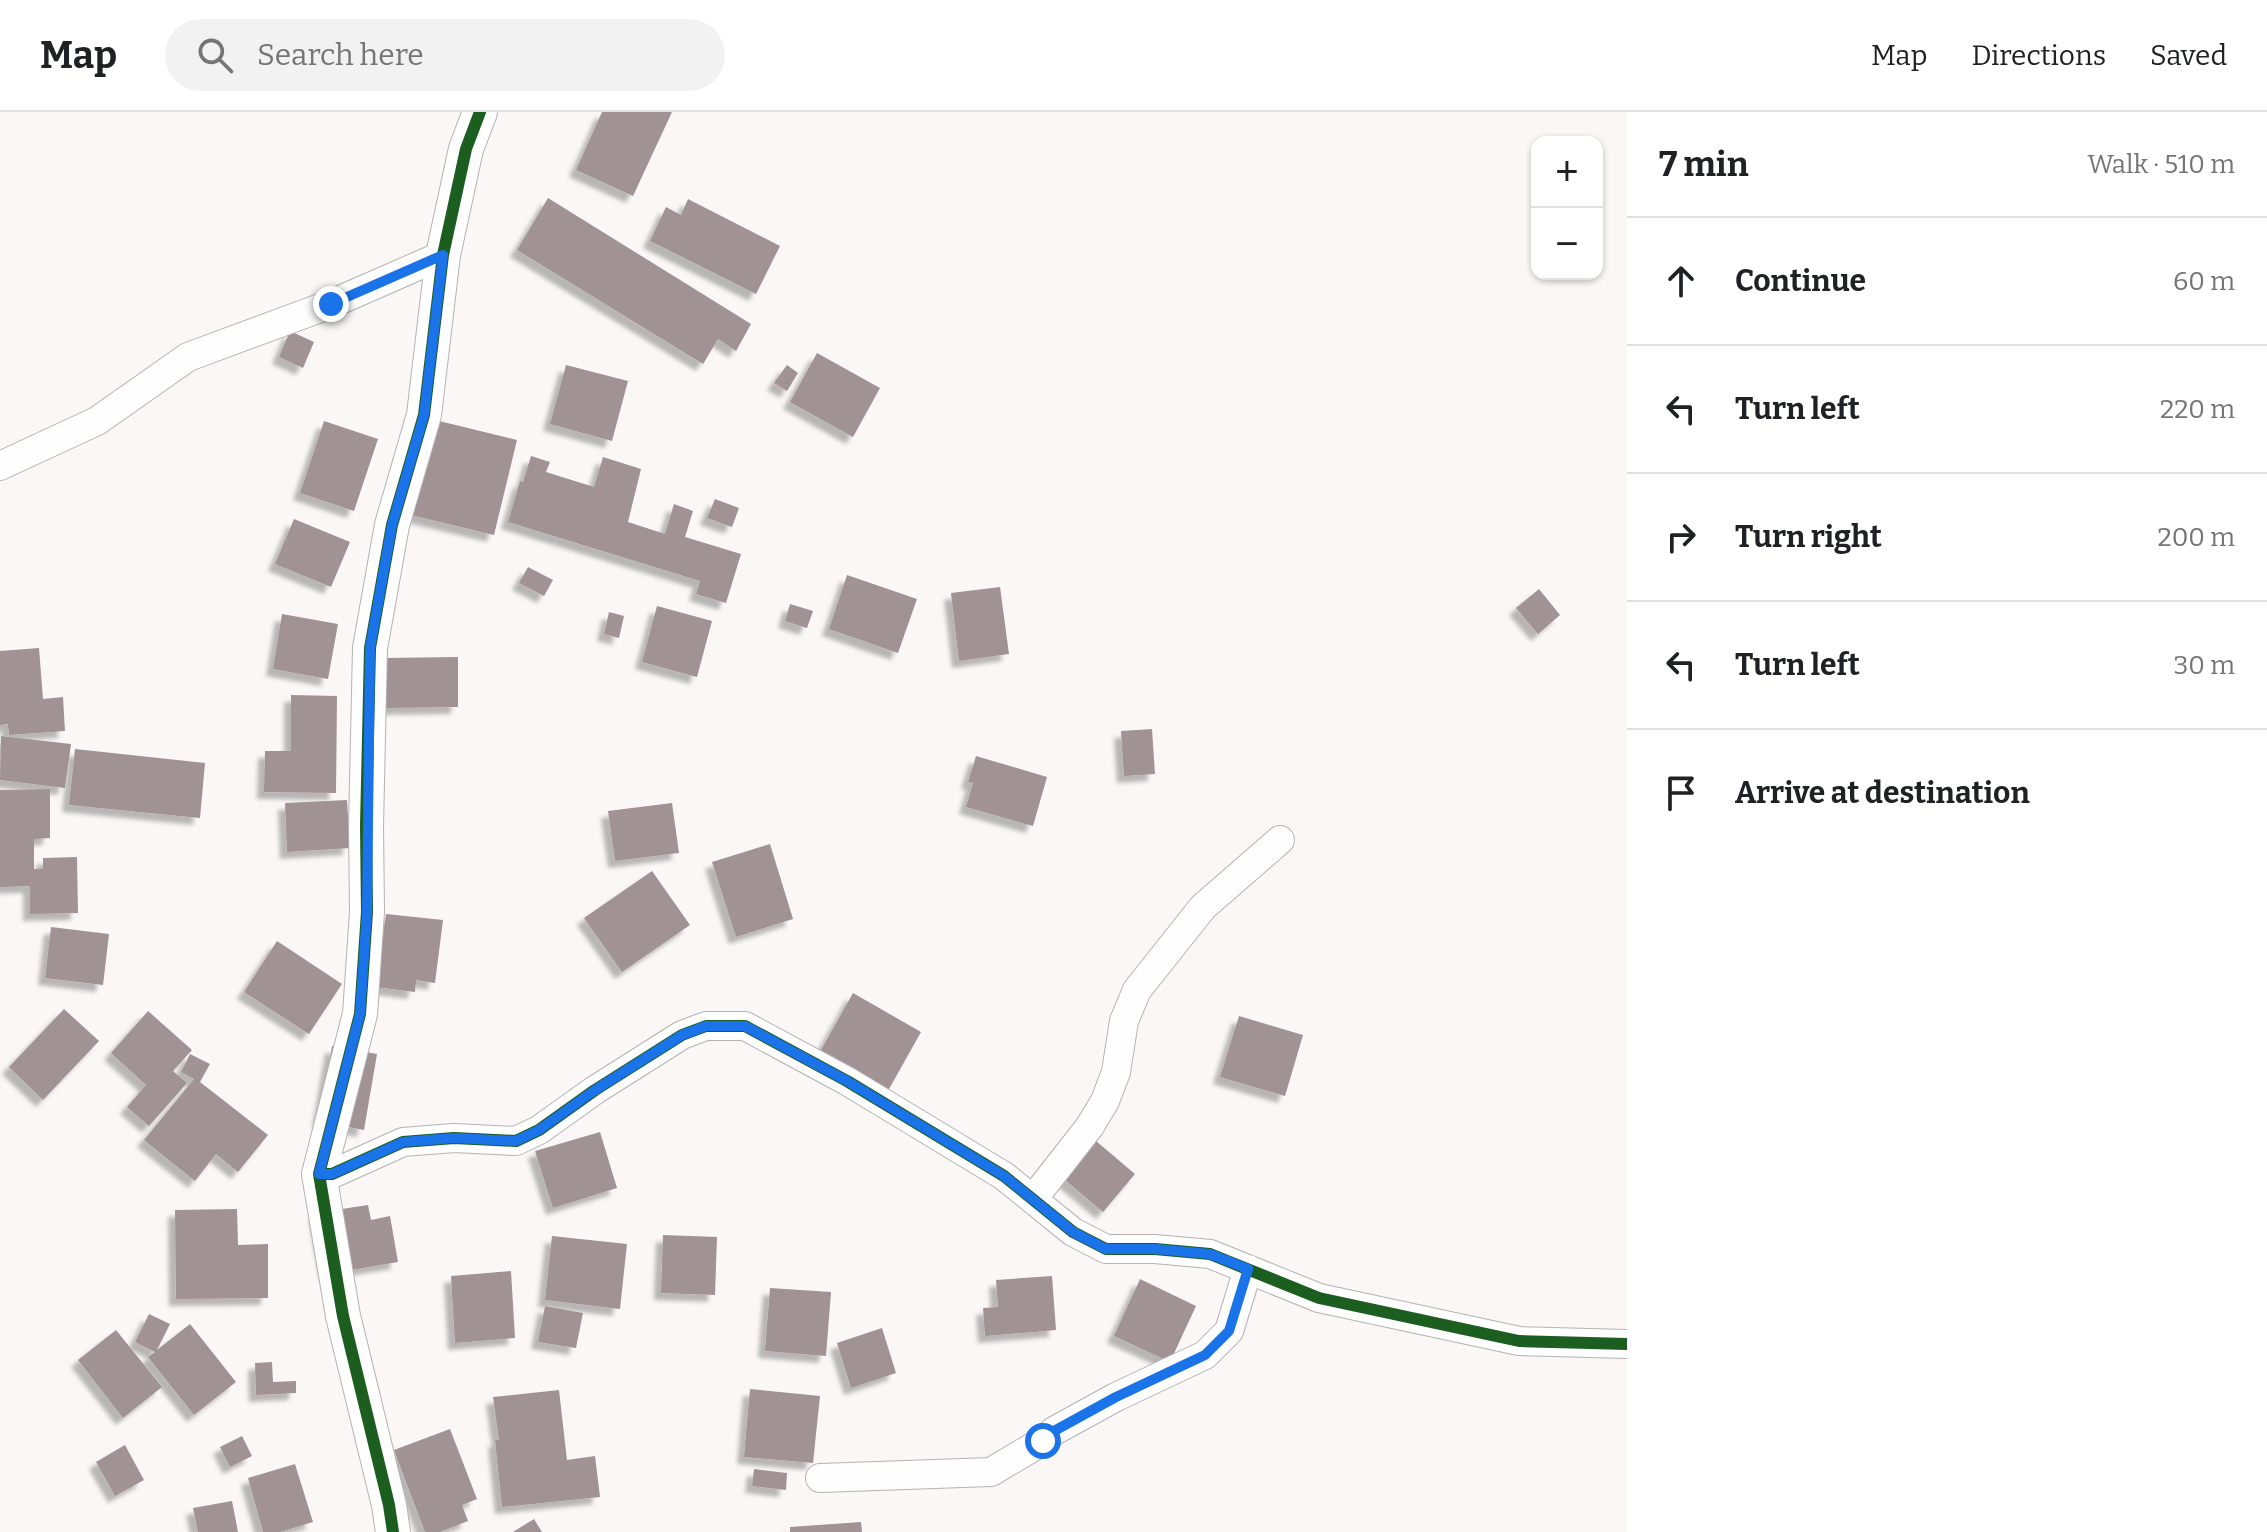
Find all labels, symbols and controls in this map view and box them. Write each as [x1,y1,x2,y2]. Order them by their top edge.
search box [165,19,725,91]
text: Map [40,32,117,78]
icon: search [193,33,237,77]
text: Search here [257,37,424,73]
text: Map [1871,39,1927,72]
text: Directions [1971,39,2106,72]
text: Saved [2150,39,2227,72]
map controls [1531,136,1603,280]
button: + [1531,136,1603,208]
text: 7 min [1659,144,1749,185]
text: Walk · 510 m [2087,149,2235,180]
button: − [1531,208,1603,280]
icon: ahead [1659,259,1703,303]
text: Continue [1735,263,1866,299]
text: 60 m [2173,266,2235,297]
route end [313,286,349,322]
icon: left [1659,387,1703,431]
text: Turn left [1735,391,1860,427]
text: 220 m [2160,394,2235,425]
icon: right [1659,515,1703,559]
text: Turn right [1735,519,1882,555]
text: 200 m [2158,522,2235,553]
icon: left [1659,643,1703,687]
text: Turn left [1735,647,1860,683]
text: 30 m [2174,650,2235,681]
icon: arrive [1659,771,1703,815]
text: Arrive at destination [1735,775,2030,811]
route start [1025,1423,1061,1459]

